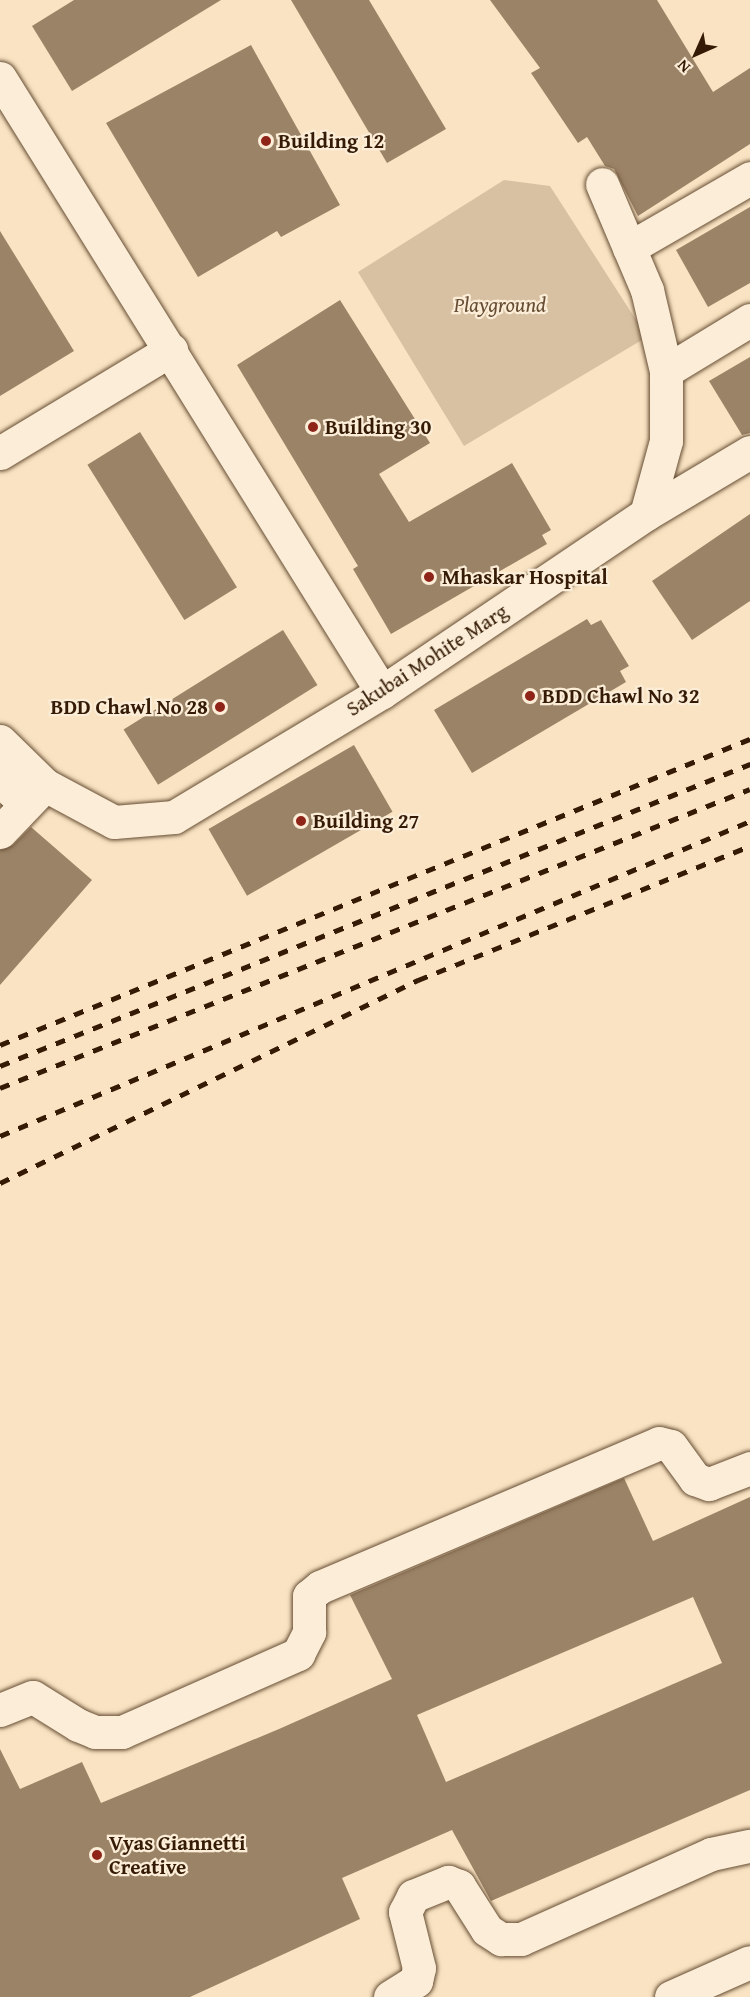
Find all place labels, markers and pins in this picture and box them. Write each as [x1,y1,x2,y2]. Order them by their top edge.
place label: Building 12 [278,128,384,154]
marker: Building 12 [259,134,273,148]
place label: Building 30 [325,414,431,440]
marker: Building 30 [306,420,320,434]
place label: Mhaskar Hospital [442,564,608,590]
marker: Mhaskar Hospital [420,568,438,586]
place label: BDD Chawl No 32 [542,683,700,709]
marker: BDD Chawl No 32 [523,689,537,703]
place label: BDD Chawl No 28 [50,694,208,720]
marker: BDD Chawl No 28 [213,700,227,714]
place label: Building 27 [313,808,419,834]
marker: Building 27 [294,814,308,828]
place label: Vyas Giannetti Creative [109,1830,245,1880]
marker: Vyas Giannetti Creative [90,1848,104,1862]

